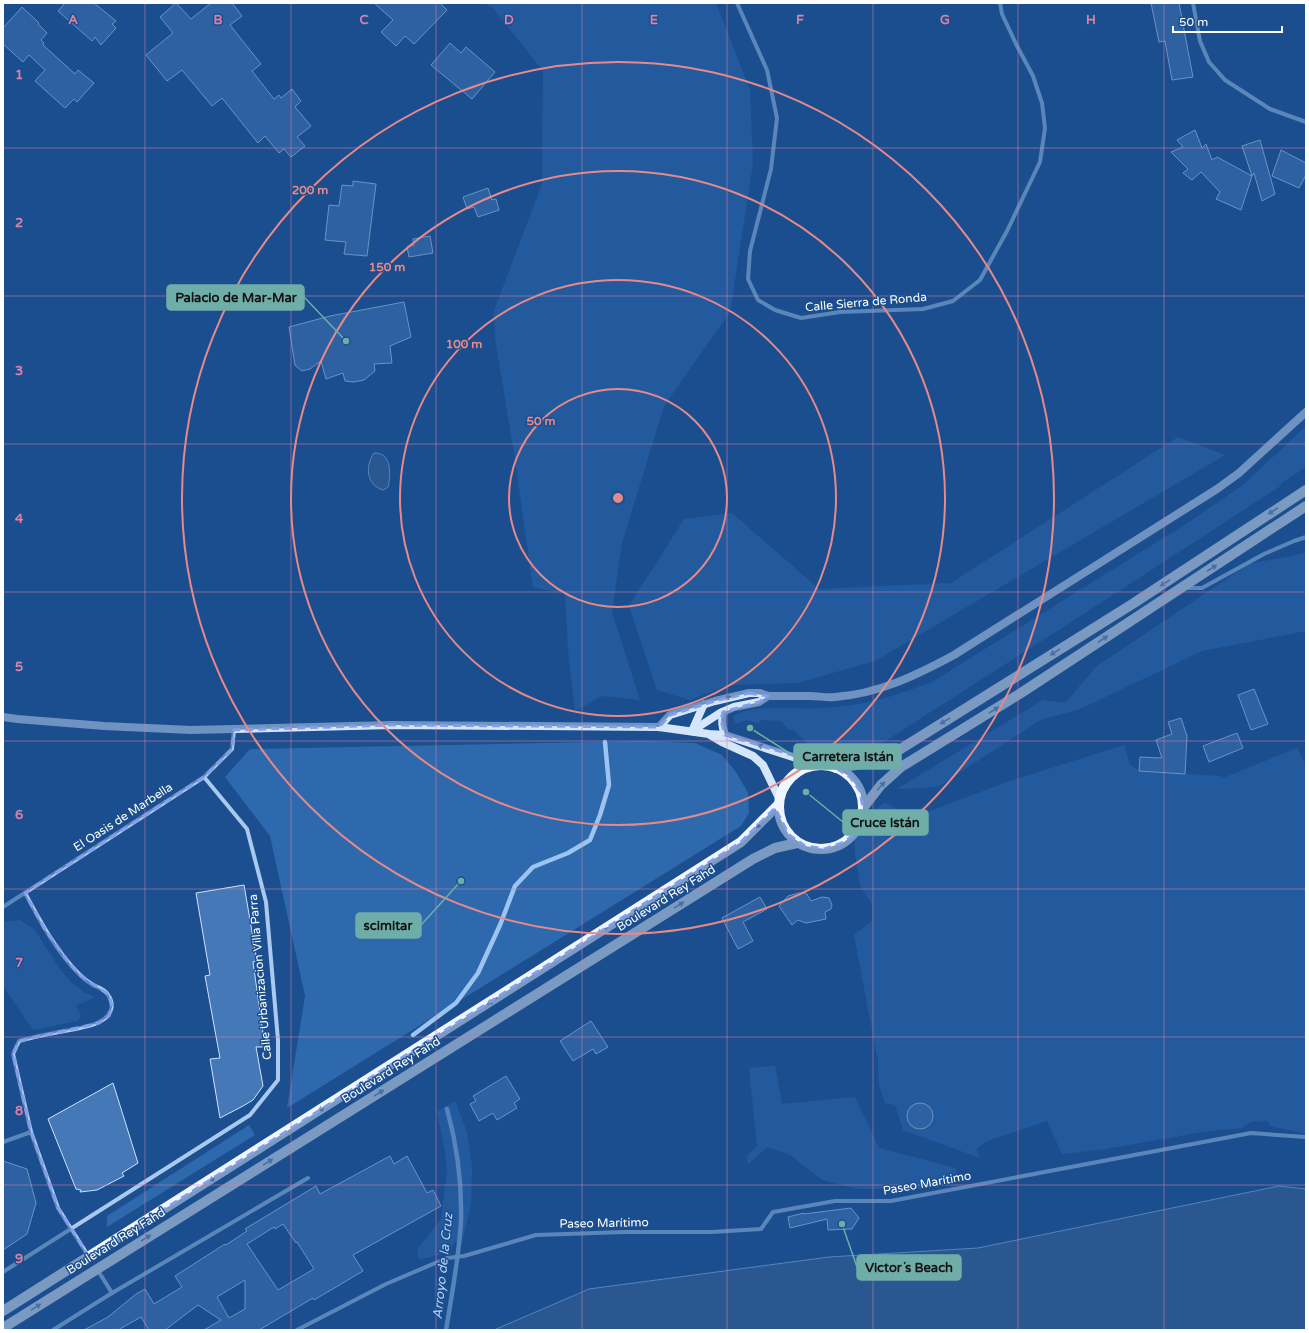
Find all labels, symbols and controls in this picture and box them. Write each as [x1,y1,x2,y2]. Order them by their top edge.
scale bar [1173,8,1282,34]
text: A [68,12,78,28]
text: B [213,12,223,28]
text: C [359,12,369,28]
text: D [504,12,514,28]
text: E [650,12,658,28]
text: F [796,12,804,28]
text: G [940,12,950,28]
text: H [1086,12,1096,28]
text: 50 m [1179,15,1208,29]
text: 1 [15,67,23,83]
text: 200 m [292,183,328,197]
text: 2 [15,215,23,231]
text: 150 m [369,260,405,274]
callout: Palacio de Mar-Mar [167,285,304,310]
text: Palacio de Mar-Mar [175,290,298,306]
street label: Calle Sierra de Ronda [805,290,927,314]
text: 100 m [446,337,482,351]
text: 3 [15,363,23,379]
text: 50 m [526,414,556,428]
centre of rings [611,491,625,505]
one-way arrow [1268,507,1279,515]
text: 4 [15,511,24,527]
one-way arrow [1206,564,1217,572]
one-way arrow [1159,579,1171,586]
one-way arrow [1098,635,1108,643]
one-way arrow [1049,649,1061,656]
text: 5 [15,659,23,675]
one-way arrow [724,694,736,700]
one-way arrow [989,706,999,714]
one-way arrow [939,718,951,725]
one-way arrow [756,744,768,750]
callout: Carretera Istán [794,744,901,769]
text: Carretera Istán [802,749,894,765]
street label: El Oasis de Marbella [71,780,175,854]
one-way arrow [876,781,885,791]
text: 6 [15,807,23,823]
callout: Cruce Istán [843,810,928,835]
text: Cruce Istán [850,815,920,831]
one-way arrow [755,819,765,829]
street label: Boulevard Rey Fahd [614,862,718,934]
street label: Calle Urbanizacion Villa Parra [246,894,274,1060]
one-way arrow [674,901,684,909]
callout: scimitar [356,913,421,938]
text: scimitar [364,918,413,934]
one-way arrow [597,927,607,935]
text: 7 [15,955,23,971]
one-way arrow [486,997,498,1004]
street label: Boulevard Rey Fahd [339,1034,443,1106]
one-way arrow [374,1089,384,1097]
text: 8 [15,1103,23,1119]
one-way arrow [318,1104,329,1112]
one-way arrow [262,1158,274,1165]
street label: Paseo Marítimo [882,1168,972,1198]
one-way arrow [209,1174,219,1182]
street label: Boulevard Rey Fahd [64,1205,168,1277]
water label: Arroyo de la Cruz [429,1211,457,1320]
street label: Paseo Marítimo [559,1215,649,1231]
one-way arrow [141,1234,151,1242]
text: 9 [15,1251,23,1267]
callout: Victor´s Beach [857,1255,961,1280]
text: Victor´s Beach [865,1260,953,1276]
one-way arrow [31,1303,41,1311]

